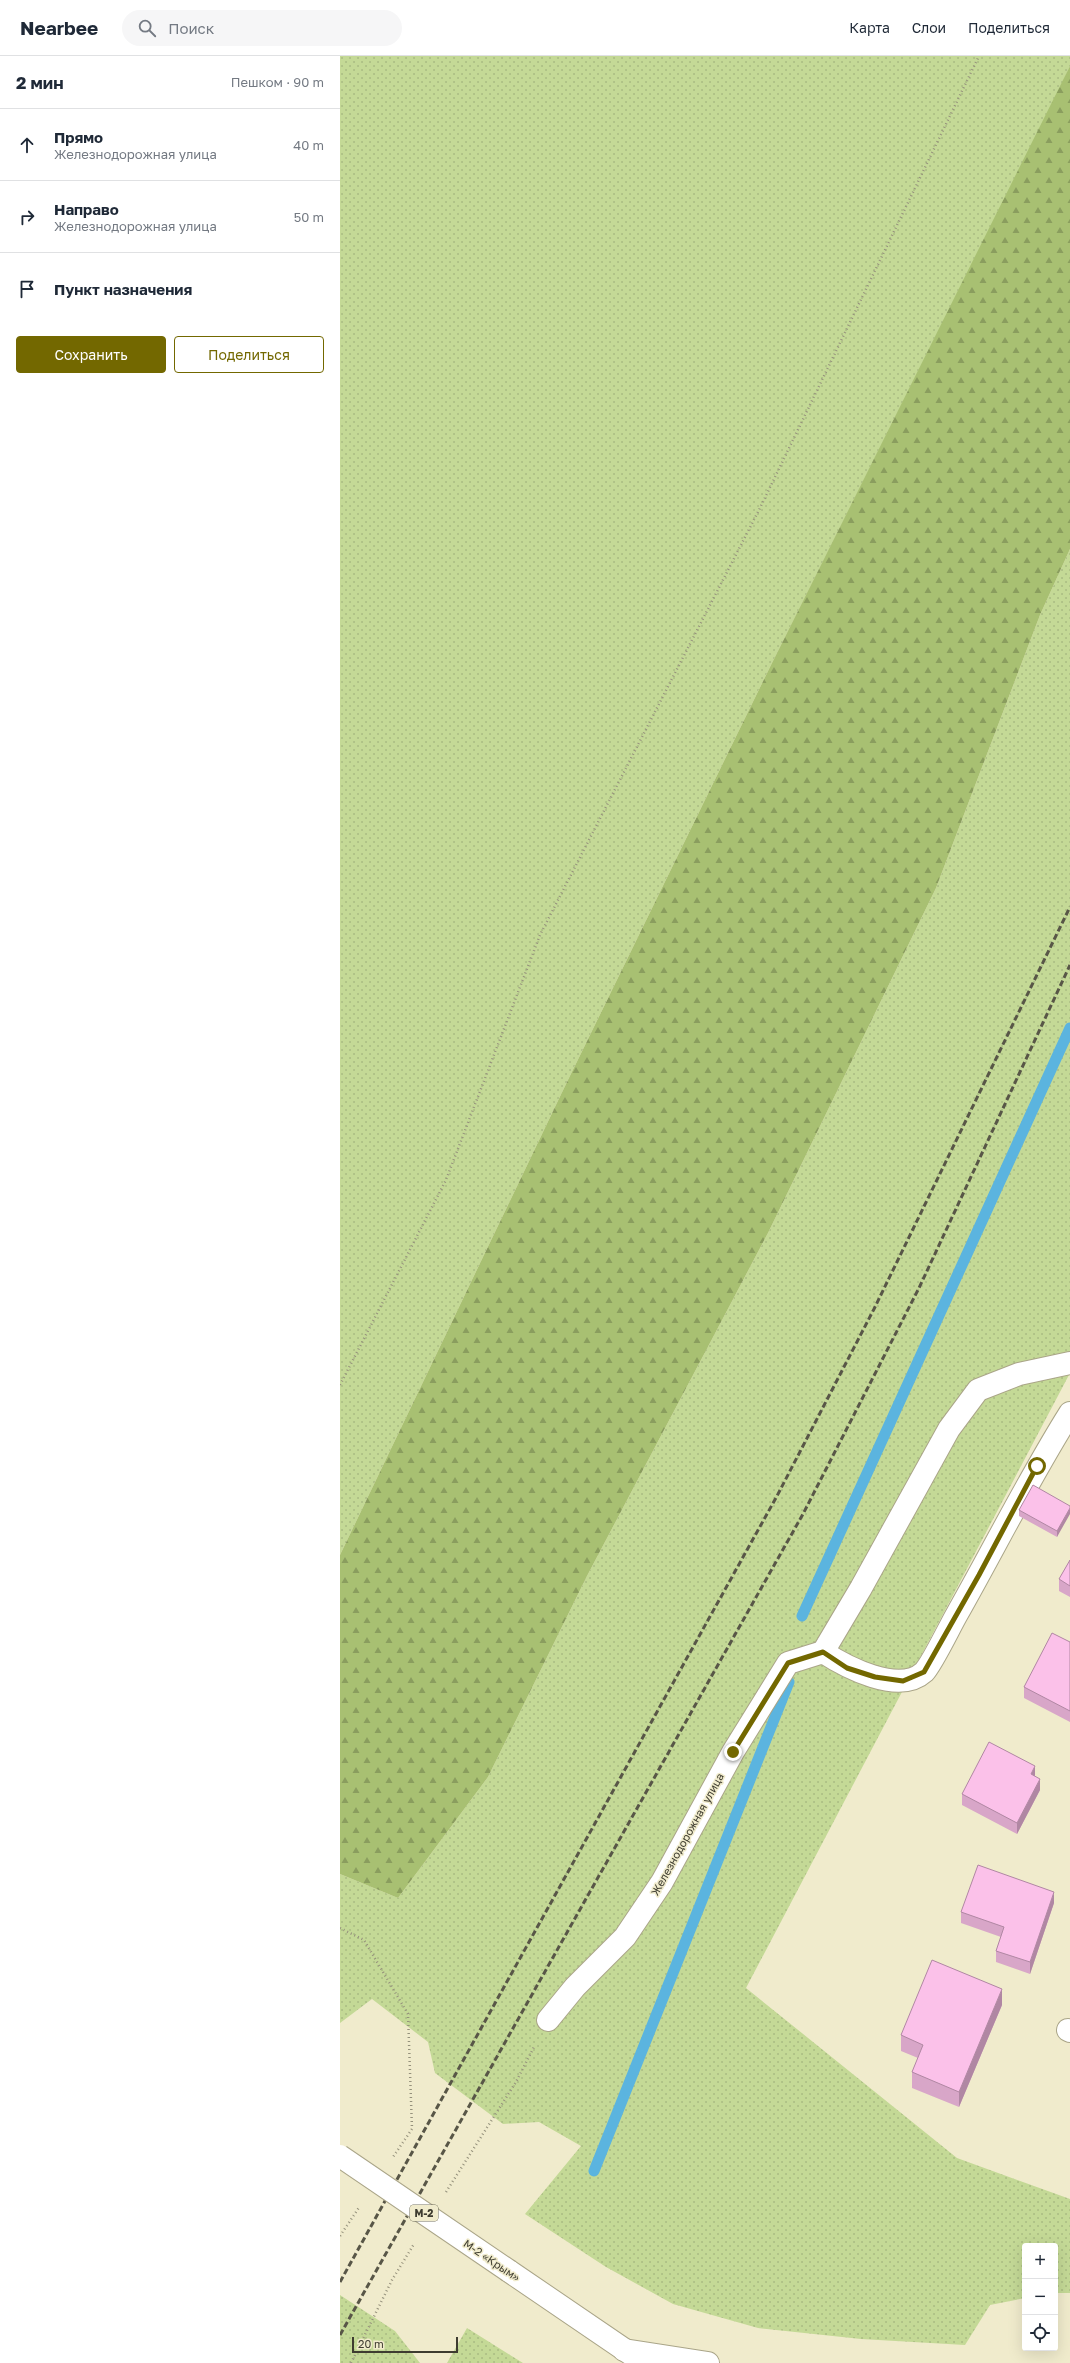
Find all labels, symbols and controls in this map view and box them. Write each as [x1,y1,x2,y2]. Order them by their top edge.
search box [122,10,402,46]
text: Nearbee [20,16,98,39]
icon: search [136,17,158,39]
text: Поиск [168,19,214,37]
text: Карта [849,19,890,36]
text: Слои [912,19,946,36]
text: Поделиться [968,19,1050,36]
text: 2 мин [16,72,64,93]
text: Пешком · 90 m [231,74,324,90]
text: Прямо [54,128,103,146]
icon: ahead [16,134,38,156]
text: 40 m [293,137,324,153]
text: Железнодорожная улица [54,146,217,162]
text: Направо [54,200,119,218]
icon: right [16,206,38,228]
text: 50 m [294,209,324,225]
text: Железнодорожная улица [54,218,217,234]
icon: arrive [16,278,38,300]
text: Пункт назначения [54,280,192,298]
button: Сохранить [16,336,166,373]
button: Поделиться [174,336,324,373]
route start [1028,1457,1046,1475]
route end [724,1743,742,1761]
street label: Железнодорожная улица [648,1771,726,1897]
road number: М-2 [410,2205,438,2221]
street label: М-2 «Крым» [461,2236,523,2284]
map controls [1022,2243,1058,2351]
button: + [1022,2243,1058,2279]
button: − [1022,2279,1058,2315]
button: locate [1022,2315,1058,2351]
scale bar [352,2335,458,2354]
text: 20 m [358,2337,384,2350]

